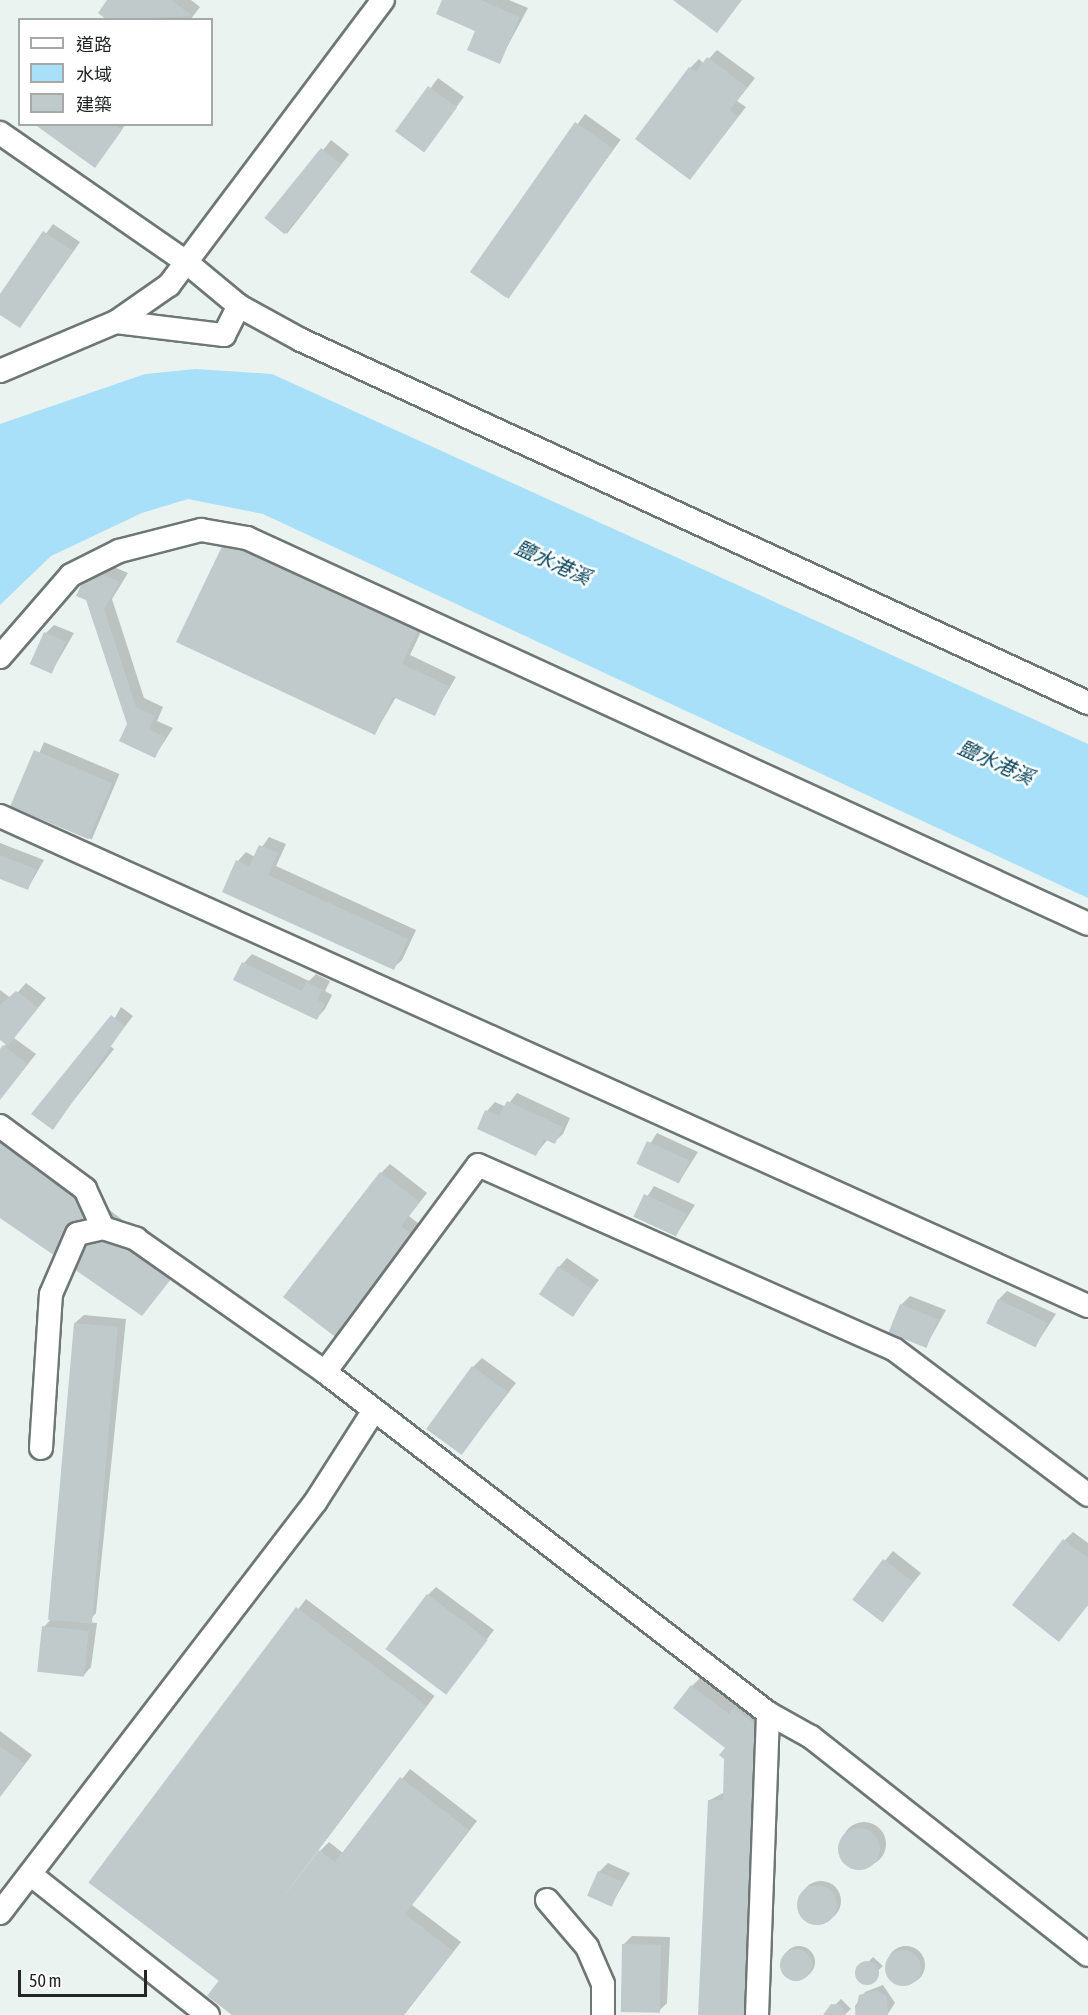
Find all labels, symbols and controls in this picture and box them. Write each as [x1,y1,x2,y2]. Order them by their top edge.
legend [18,18,213,126]
text: 道路 [76,34,112,55]
text: 水域 [76,64,112,85]
text: 建築 [76,94,112,115]
water label: 鹽水港溪 [512,535,594,589]
water label: 鹽水港溪 [955,735,1037,789]
scale bar [21,1958,150,1996]
text: 50 m [29,1970,61,1991]

